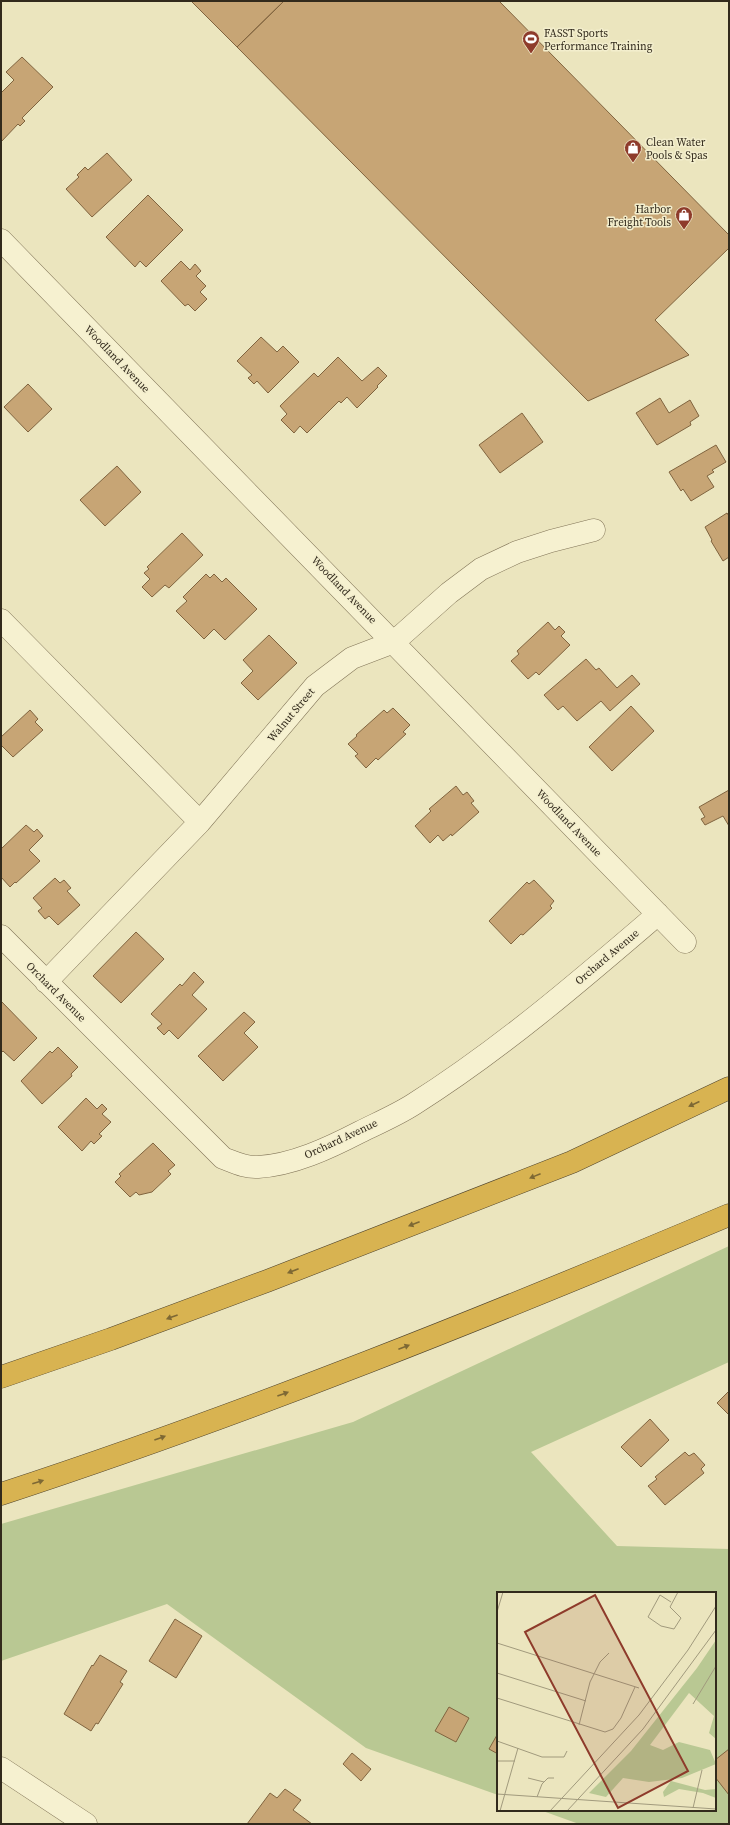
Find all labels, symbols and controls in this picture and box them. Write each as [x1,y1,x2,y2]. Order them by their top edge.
place label: FASST Sports Performance Training [544,26,653,54]
sports icon: FASST Sports Performance Training [521,29,541,54]
place label: Clean Water Pools & Spas [646,135,708,163]
shop icon: Clean Water Pools & Spas [623,138,643,163]
place label: Harbor Freight Tools [607,202,671,230]
shop icon: Harbor Freight Tools [674,205,694,230]
street label: Woodland Avenue [81,322,153,396]
street label: Woodland Avenue [308,553,380,627]
street label: Walnut Street [264,684,318,745]
street label: Woodland Avenue [533,786,605,860]
street label: Orchard Avenue [572,926,642,988]
street label: Orchard Avenue [23,959,90,1026]
one-way arrow [688,1101,699,1107]
street label: Orchard Avenue [302,1115,380,1163]
one-way arrow [529,1174,541,1180]
one-way arrow [408,1221,420,1227]
one-way arrow [288,1268,299,1274]
one-way arrow [165,1314,177,1320]
one-way arrow [399,1344,411,1350]
one-way arrow [277,1391,289,1397]
one-way arrow [155,1435,167,1441]
one-way arrow [32,1479,44,1485]
inset map [497,1592,716,1811]

